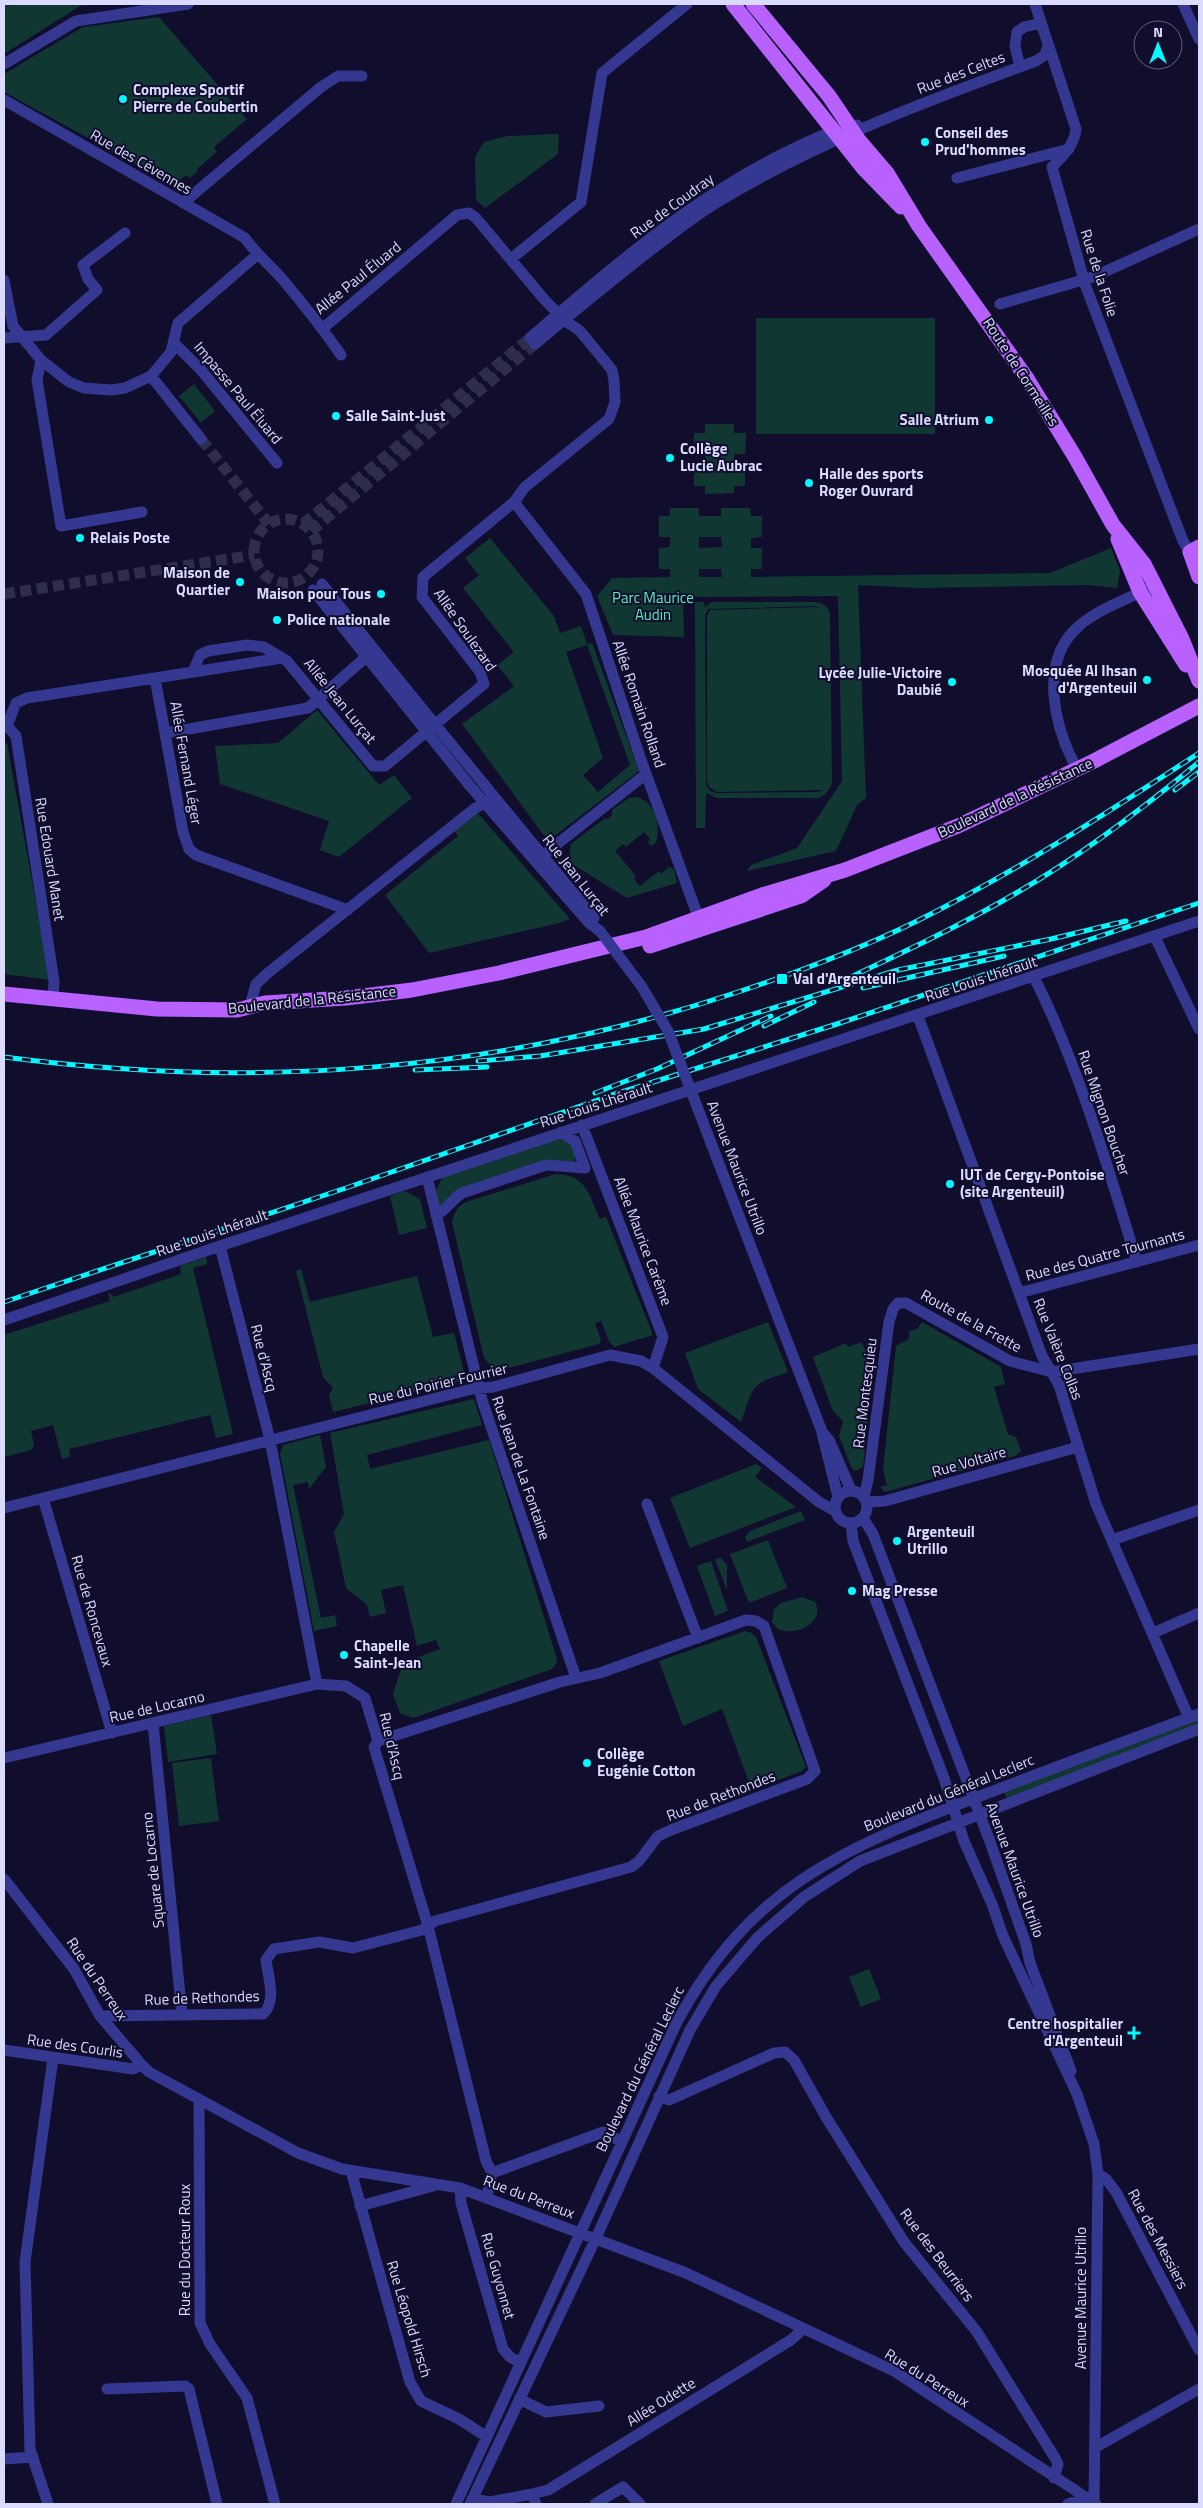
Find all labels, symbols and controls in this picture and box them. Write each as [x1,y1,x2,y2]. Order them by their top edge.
north arrow [1133,20,1183,70]
text: N [1153,21,1163,42]
street label: Rue des Celtes [913,45,1008,100]
place label: Complexe Sportif Pierre de Coubertin [133,78,258,118]
marker: Complexe Sportif Pierre de Coubertin [117,93,129,105]
place label: Conseil des Prud'hommes [935,121,1026,161]
street label: Rue des Cévennes [86,123,197,200]
marker: Conseil des Prud'hommes [919,136,931,148]
street label: Rue de Coudray [625,167,718,244]
street label: Rue de la Folie [1074,226,1124,320]
street label: Allée Paul Éluard [309,235,406,320]
street label: Route de Cormeilles [977,313,1065,431]
street label: Impasse Paul Éluard [189,336,288,449]
place label: Salle Saint-Just [346,404,446,427]
place label: Salle Atrium [899,408,979,431]
marker: Salle Saint-Just [330,410,342,422]
marker: Salle Atrium [983,414,995,426]
place label: Collège Lucie Aubrac [680,437,763,477]
marker: Collège Lucie Aubrac [664,452,676,464]
place label: Halle des sports Roger Ouvrard [819,462,923,502]
marker: Halle des sports Roger Ouvrard [803,477,815,489]
place label: Relais Poste [90,526,170,549]
marker: Relais Poste [74,532,86,544]
place label: Maison de Quartier [163,561,230,601]
marker: Maison de Quartier [234,576,246,588]
place label: Maison pour Tous [256,582,371,605]
street label: Allée Soulezard [428,584,503,676]
park label: Parc Maurice Audin [612,586,694,626]
marker: Maison pour Tous [375,588,387,600]
place label: Police nationale [287,608,391,631]
marker: Police nationale [271,614,283,626]
street label: Allée Romain Rolland [607,637,672,771]
street label: Allée Jean Lurçat [299,653,383,749]
place label: Mosquée Al Ihsan d'Argenteuil [1022,659,1137,699]
place label: Lycée Julie-Victoire Daubié [819,661,942,701]
marker: Mosquée Al Ihsan d'Argenteuil [1141,674,1153,686]
marker: Lycée Julie-Victoire Daubié [946,676,958,688]
street label: Allée Fernand Léger [164,699,209,826]
street label: Boulevard de la Résistance [933,751,1096,844]
street label: Rue Edouard Manet [29,796,72,923]
street label: Rue Jean Lurçat [537,829,616,921]
street label: Rue Louis Lhérault [922,949,1041,1008]
place label: Val d'Argenteuil [793,967,896,990]
marker: Val d'Argenteuil [775,972,789,986]
street label: Boulevard de la Résistance [227,979,397,1020]
street label: Rue Mignon Boucher [1072,1047,1137,1179]
street label: Rue Louis Lhérault [537,1075,656,1134]
street label: Avenue Maurice Utrillo [701,1097,774,1238]
place label: IUT de Cergy-Pontoise (site Argenteuil) [960,1163,1105,1203]
street label: Allée Maurice Carême [608,1173,679,1309]
marker: IUT de Cergy-Pontoise (site Argenteuil) [944,1178,956,1190]
street label: Rue Louis Lhérault [153,1202,271,1262]
street label: Rue des Quatre Tournants [1023,1222,1187,1287]
street label: Route de la Frette [916,1283,1026,1358]
street label: Rue Valère Collas [1028,1294,1089,1403]
street label: Rue d'Ascq [245,1322,284,1394]
street label: Rue Montesquieu [846,1336,883,1449]
street label: Rue du Poirier Fourrier [366,1356,510,1411]
street label: Rue Jean de La Fontaine [486,1393,557,1543]
street label: Rue Voltaire [929,1440,1009,1483]
place label: Argenteuil Utrillo [907,1520,975,1560]
marker: Argenteuil Utrillo [891,1535,903,1547]
street label: Rue de Roncevaux [66,1552,119,1670]
place label: Mag Presse [862,1579,938,1602]
marker: Mag Presse [846,1585,858,1597]
place label: Chapelle Saint-Jean [354,1634,421,1674]
marker: Chapelle Saint-Jean [338,1649,350,1661]
street label: Rue de Locarno [107,1684,207,1729]
street label: Rue d'Ascq [374,1710,411,1782]
place label: Collège Eugénie Cotton [597,1742,696,1782]
street label: Boulevard du Général Leclerc [860,1748,1037,1837]
marker: Collège Eugénie Cotton [581,1757,593,1769]
street label: Rue de Rethondes [663,1764,779,1827]
street label: Avenue Maurice Utrillo [980,1799,1051,1941]
street label: Square de Locarno [135,1811,170,1929]
street label: Rue du Perreux [61,1932,134,2025]
street label: Boulevard du Général Leclerc [589,1982,690,2156]
street label: Rue de Rethondes [144,1984,260,2011]
place label: Centre hospitalier d'Argenteuil [1007,2012,1123,2052]
marker: Centre hospitalier d'Argenteuil [1127,2026,1141,2040]
street label: Rue des Courlis [26,2027,125,2064]
street label: Rue du Perreux [480,2169,578,2225]
street label: Rue du Docteur Roux [173,2184,196,2316]
street label: Rue des Messiers [1122,2184,1195,2293]
street label: Rue des Beurriers [895,2203,980,2306]
street label: Avenue Maurice Utrillo [1069,2227,1092,2369]
street label: Rue Guyonnet [475,2230,522,2323]
street label: Rue Léopold Hirsch [381,2257,438,2380]
street label: Rue du Perreux [880,2342,974,2413]
street label: Allée Odette [622,2371,700,2432]

